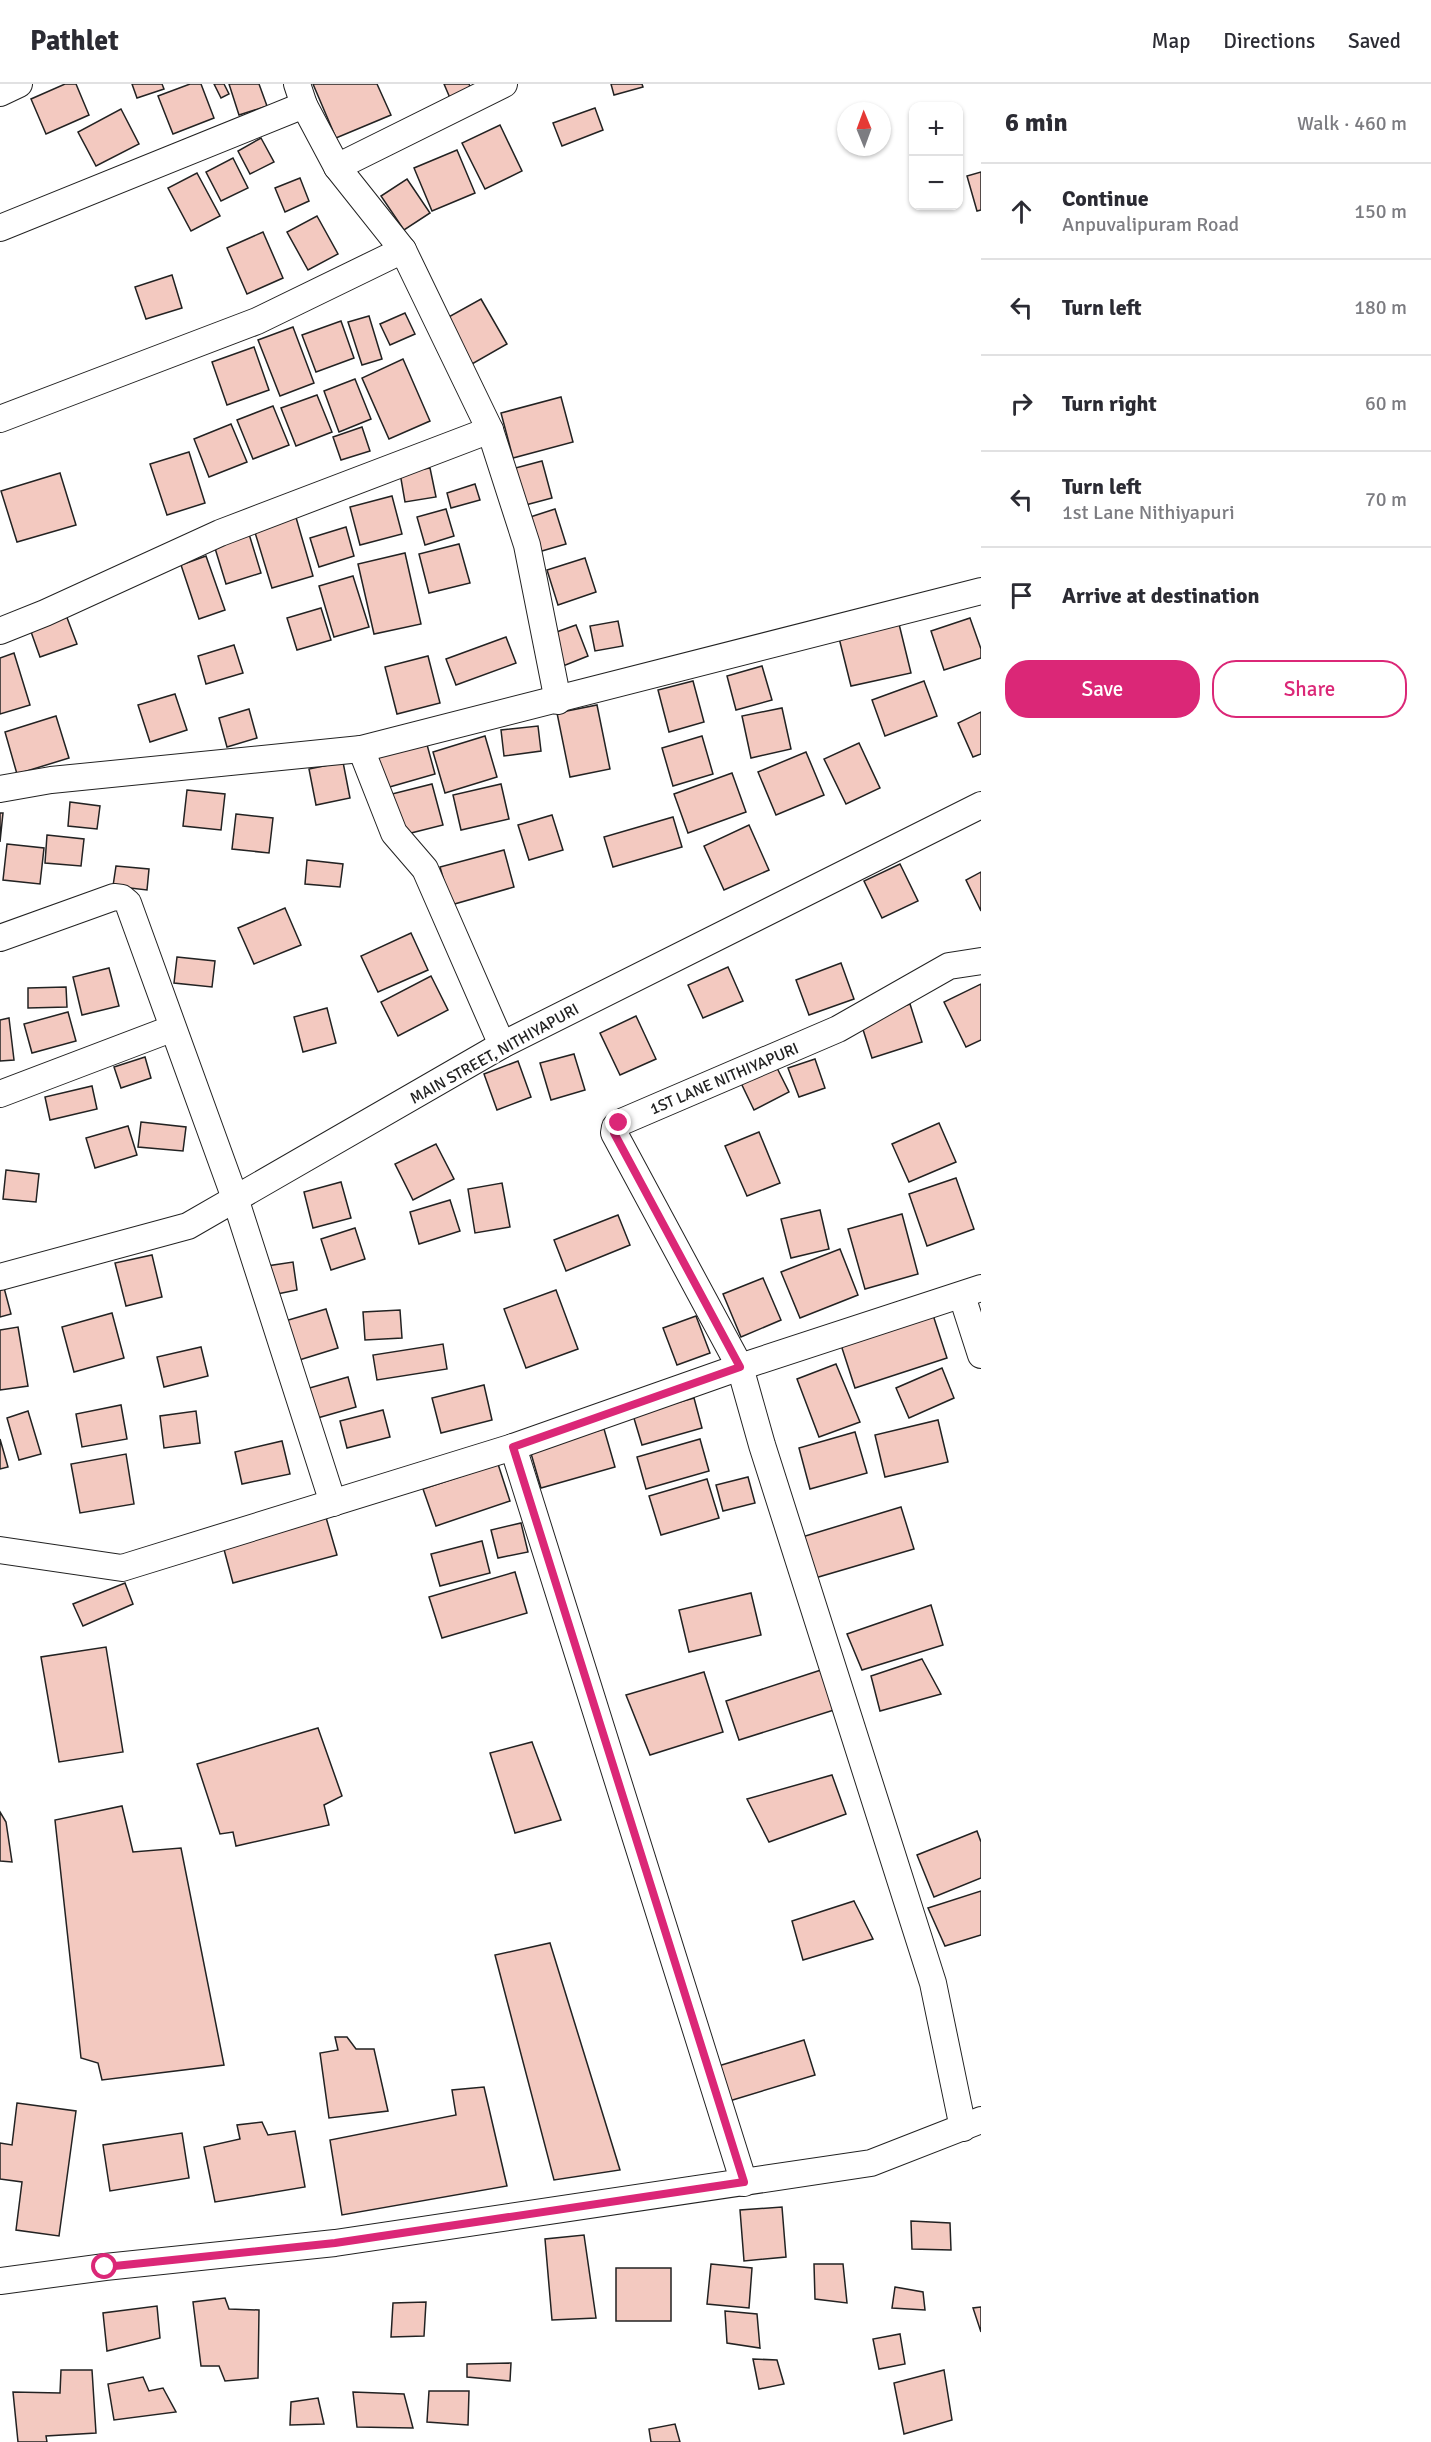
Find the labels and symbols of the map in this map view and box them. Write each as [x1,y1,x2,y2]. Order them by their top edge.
north arrow [837,102,891,156]
street label: MAIN STREET, NITHIYAPURI [406,999,583,1109]
street label: 1ST LANE NITHIYAPURI [647,1038,802,1119]
route end [605,1109,631,1135]
route start [91,2253,117,2279]

